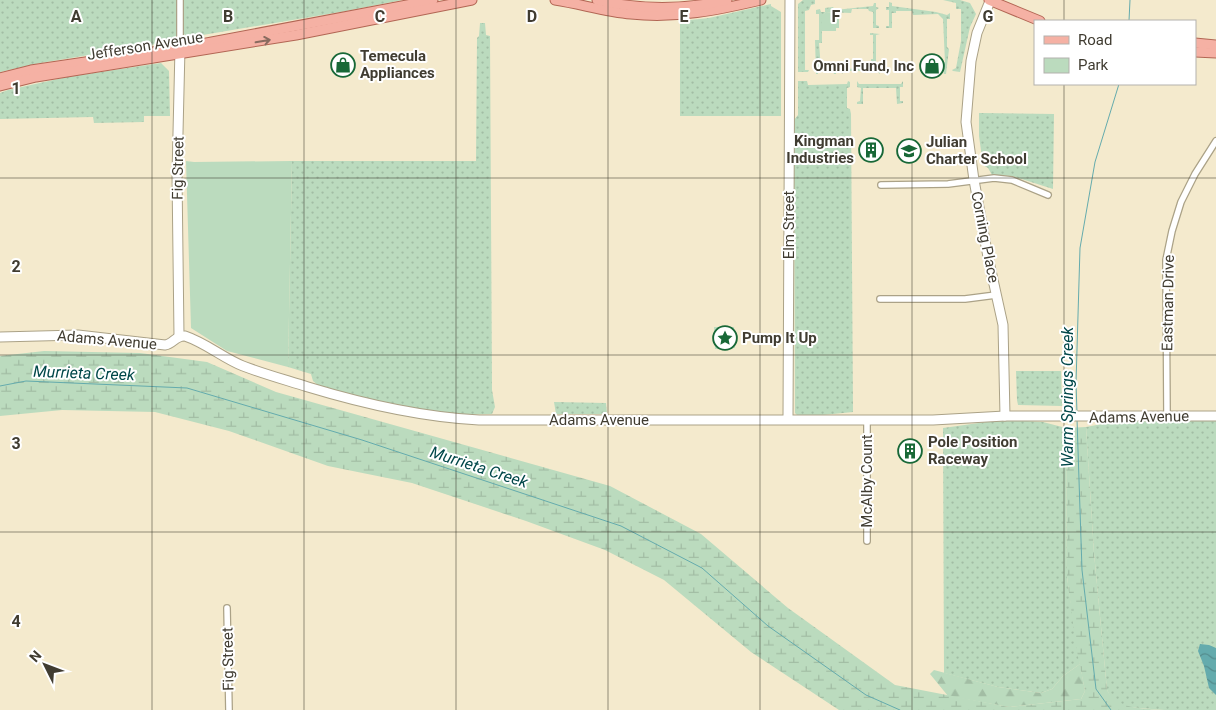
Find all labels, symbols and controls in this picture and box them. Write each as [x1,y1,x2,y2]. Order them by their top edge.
text: A [71,7,82,26]
text: B [223,7,233,26]
text: C [375,7,385,26]
text: D [527,7,537,26]
text: E [680,7,689,26]
text: F [832,7,841,26]
text: G [983,7,994,26]
legend [1034,20,1196,85]
street label: Jefferson Avenue [86,28,204,64]
text: Road [1078,31,1112,49]
one-way arrow [254,35,270,45]
place label: Temecula Appliances [360,47,435,82]
shop icon: Temecula Appliances [330,52,356,78]
shop icon: Omni Fund, Inc [919,53,945,79]
text: Park [1078,56,1109,74]
place label: Omni Fund, Inc [813,57,914,75]
text: 1 [11,79,21,98]
place label: Kingman Industries [786,132,854,167]
place label: Julian Charter School [926,133,1027,168]
street label: Fig Street [168,136,188,200]
building icon: Kingman Industries [858,137,884,163]
school or university icon: Julian Charter School [896,138,922,164]
street label: Corning Place [967,190,1003,284]
street label: Elm Street [780,191,798,259]
street label: Eastman Drive [1158,255,1178,351]
text: 2 [11,257,21,276]
place icon: Pump It Up [712,325,738,351]
water label: Warm Springs Creek [1058,326,1077,467]
street label: Adams Avenue [56,327,158,353]
place label: Pump It Up [742,329,817,347]
water label: Murrieta Creek [33,362,136,384]
street label: Adams Avenue [1089,407,1189,427]
street label: Adams Avenue [549,411,649,429]
place label: Pole Position Raceway [928,433,1017,468]
text: 3 [11,434,21,453]
street label: McAlby Count [858,434,876,528]
building icon: Pole Position Raceway [897,438,923,464]
water label: Murrieta Creek [428,442,531,492]
text: 4 [11,612,21,631]
street label: Fig Street [218,627,238,691]
north arrow [20,640,70,690]
text: N [26,647,45,665]

